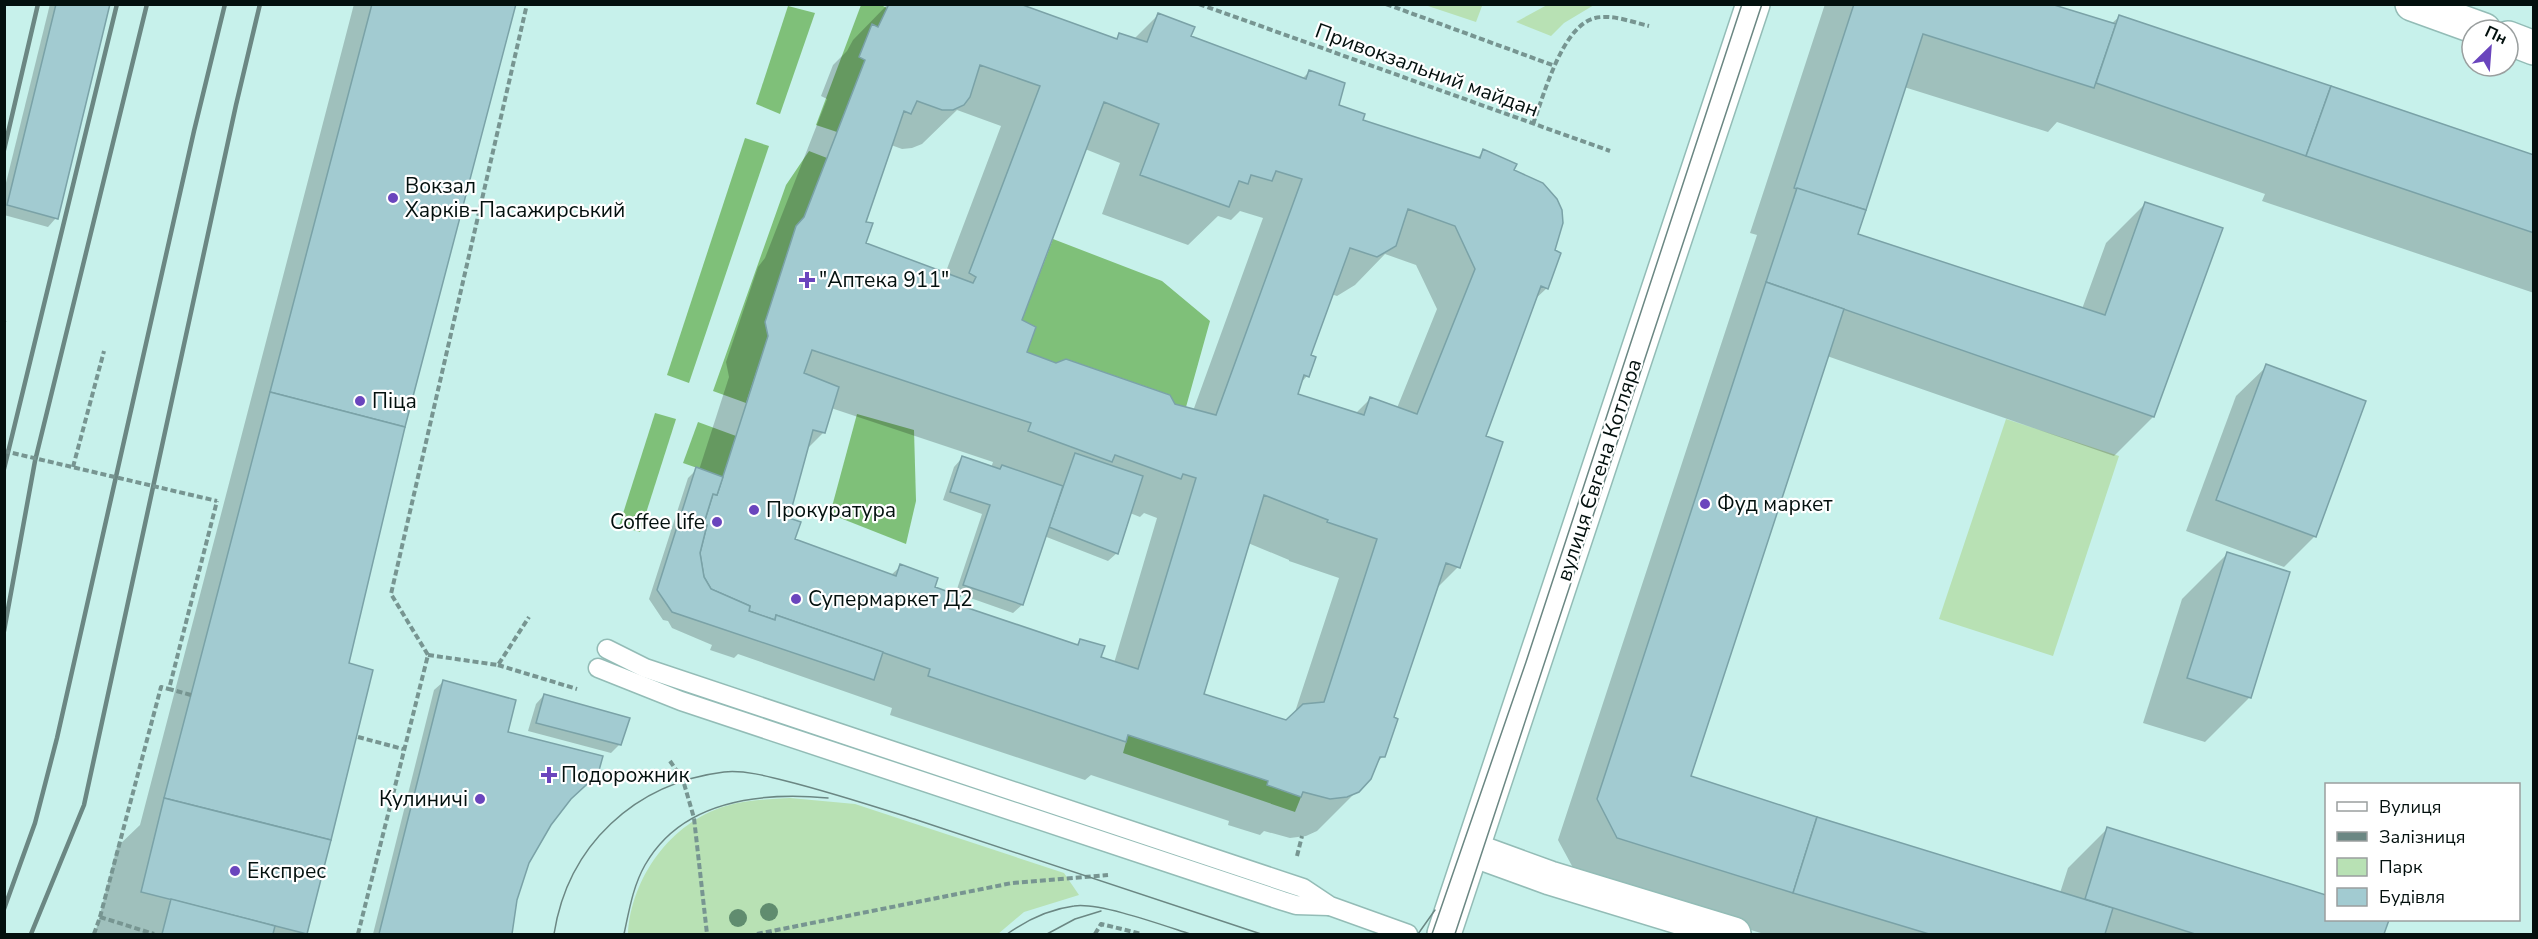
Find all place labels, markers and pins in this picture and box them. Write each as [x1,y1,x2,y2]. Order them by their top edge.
place label: Вокзал Харків-Пасажирський [405,172,625,224]
marker: Вокзал Харків-Пасажирський [386,191,400,205]
place label: "Аптека 911" [819,266,949,294]
marker: "Аптека 911" [800,273,814,287]
place label: Піца [372,387,417,415]
marker: Піца [353,394,367,408]
place label: Фуд маркет [1717,490,1833,518]
place label: Прокуратура [766,496,896,524]
marker: Фуд маркет [1698,497,1712,511]
marker: Прокуратура [747,503,761,517]
place label: Coffee life [610,508,705,536]
marker: Coffee life [710,515,724,529]
place label: Супермаркет Д2 [808,585,973,613]
marker: Супермаркет Д2 [789,592,803,606]
place label: Подорожник [561,761,690,789]
marker: Подорожник [542,768,556,782]
place label: Кулиничі [379,785,468,813]
marker: Кулиничі [473,792,487,806]
place label: Експрес [247,857,326,885]
marker: Експрес [228,864,242,878]

